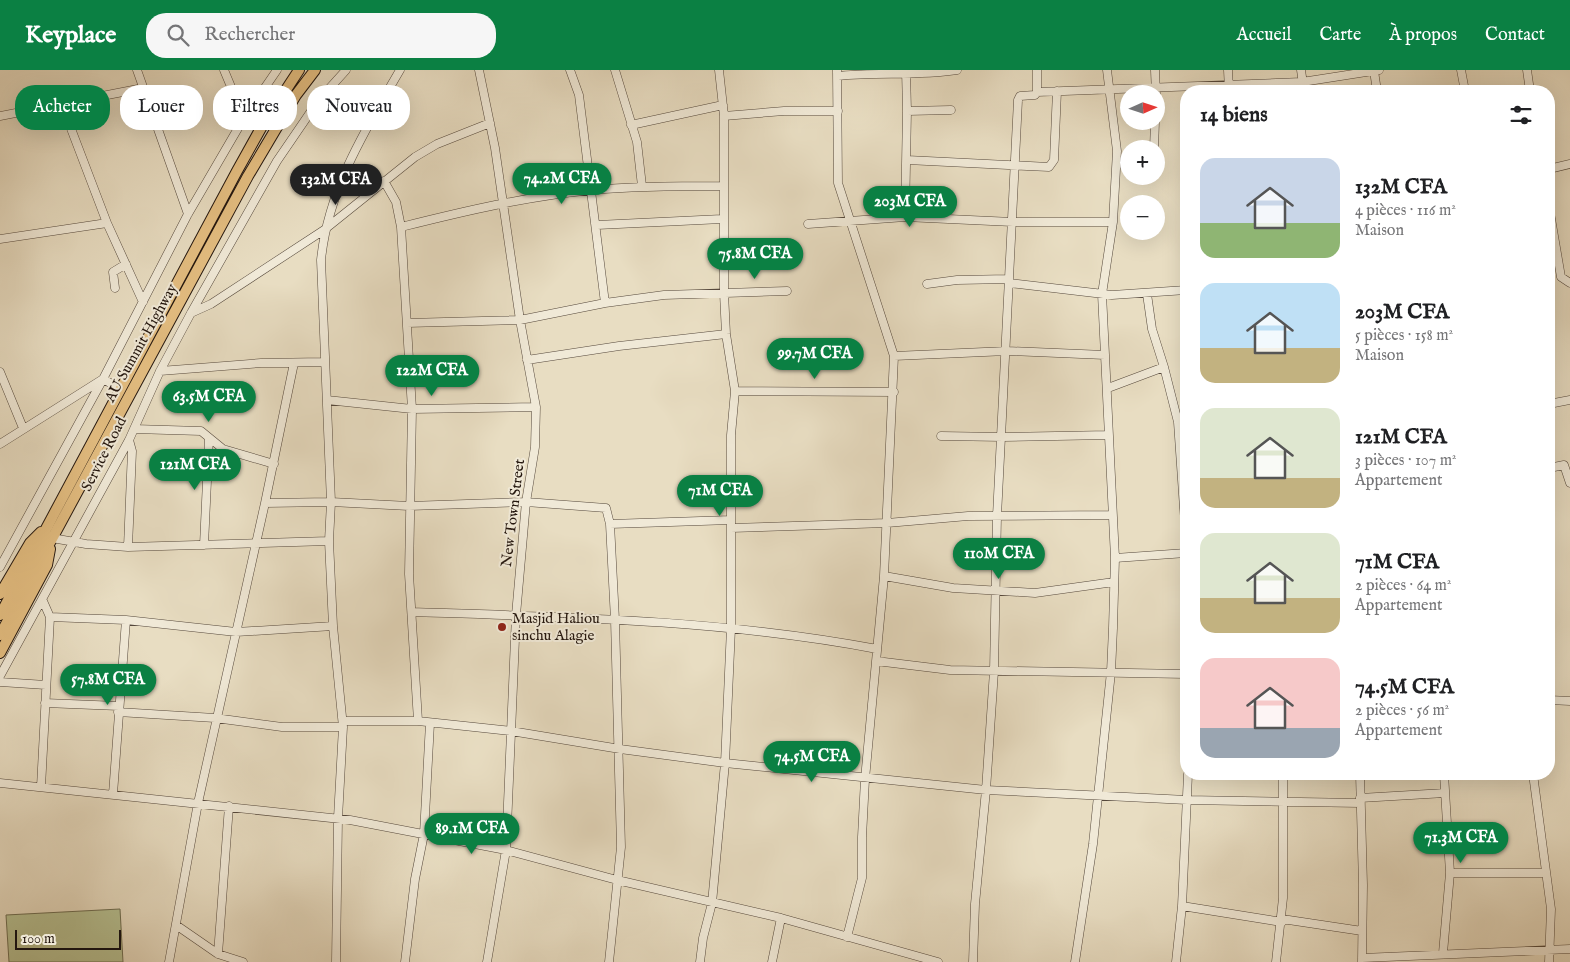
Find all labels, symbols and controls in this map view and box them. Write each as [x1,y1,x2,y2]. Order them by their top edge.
search box [146,13,496,58]
text: Keyplace [25,20,116,51]
icon: search [164,21,192,49]
text: Rechercher [204,23,295,47]
text: Accueil [1237,24,1292,47]
text: Carte [1320,24,1361,47]
text: À propos [1389,24,1457,47]
text: Contact [1485,24,1545,47]
chip: Acheter [15,85,110,130]
chip: Louer [120,85,203,130]
chip: Filtres [213,85,297,130]
chip: Nouveau [307,85,410,130]
north arrow [1120,85,1165,130]
map controls [1120,85,1165,240]
icon: filters [1507,101,1535,129]
text: 14 biens [1200,102,1268,129]
button: + [1120,140,1165,185]
pin: 74.2M CFA [505,162,619,205]
pin: 132M CFA [284,164,388,206]
text: 74.2M CFA [523,169,601,189]
text: 132M CFA [301,170,371,190]
text: 132M CFA [1355,174,1447,201]
icon: home [1240,178,1300,238]
pin: 203M CFA [858,186,962,228]
text: 203M CFA [874,192,946,212]
button: − [1120,195,1165,240]
text: 4 pièces · 116 m² [1355,201,1456,221]
text: Maison [1355,221,1404,241]
pin: 75.8M CFA [698,238,812,280]
text: 75.8M CFA [718,244,792,264]
street label: AU Summit Highway [100,280,182,407]
text: 203M CFA [1355,299,1449,326]
icon: home [1240,303,1300,363]
text: 5 pièces · 158 m² [1355,326,1453,346]
pin: 99.7M CFA [758,338,872,380]
text: 99.7M CFA [778,344,852,364]
text: Maison [1355,346,1404,366]
pin: 122M CFA [380,354,484,397]
text: 122M CFA [396,361,468,381]
pin: 63.5M CFA [152,380,266,423]
text: 63.5M CFA [173,387,245,407]
street label: Service Road [77,413,131,494]
text: 121M CFA [1355,424,1447,451]
icon: home [1240,428,1300,488]
pin: 121M CFA [143,448,247,491]
text: 3 pièces · 107 m² [1355,451,1457,471]
text: 121M CFA [160,455,230,475]
street label: New Town Street [497,458,529,568]
text: Appartement [1355,471,1442,491]
pin: 71M CFA [674,474,766,517]
text: 71M CFA [688,481,752,501]
pin: 110M CFA [947,538,1051,580]
text: 110M CFA [964,544,1034,564]
text: 71M CFA [1355,549,1439,576]
icon: home [1240,553,1300,613]
text: 2 pièces · 64 m² [1355,576,1451,596]
text: Appartement [1355,596,1442,616]
place label: Masjid Haliou sinchu Alagie [512,609,600,645]
marker: Masjid Haliou sinchu Alagie [496,621,508,633]
pin: 57.8M CFA [51,664,165,706]
text: 57.8M CFA [71,670,145,690]
text: 74.5M CFA [1355,674,1454,701]
icon: home [1240,678,1300,738]
text: 2 pièces · 56 m² [1355,701,1449,721]
text: Appartement [1355,721,1442,741]
pin: 74.5M CFA [755,740,869,783]
text: 74.5M CFA [774,747,850,767]
pin: 89.1M CFA [415,812,529,855]
text: 89.1M CFA [435,819,509,839]
pin: 71.3M CFA [1404,822,1518,864]
text: 71.3M CFA [1424,828,1498,848]
scale bar [15,927,121,950]
text: 100 m [22,930,55,948]

